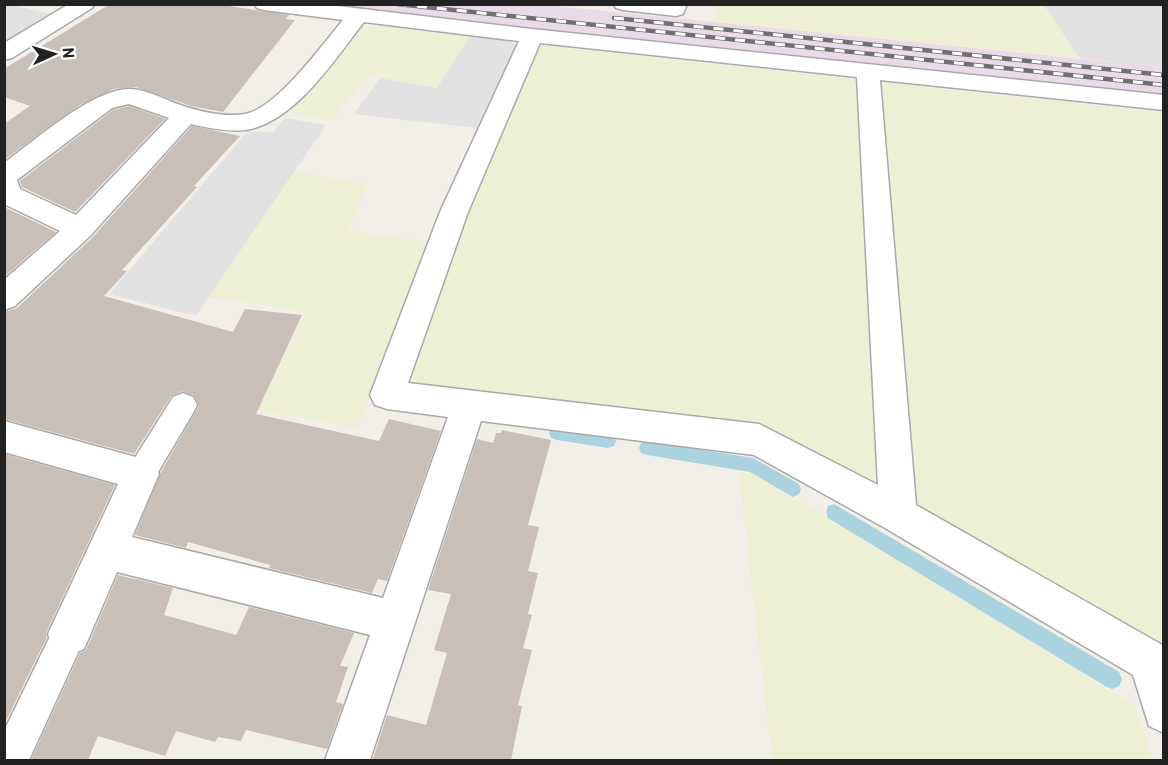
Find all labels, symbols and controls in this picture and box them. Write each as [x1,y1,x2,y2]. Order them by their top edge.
north arrow [24,24,84,84]
text: N [60,47,79,59]

